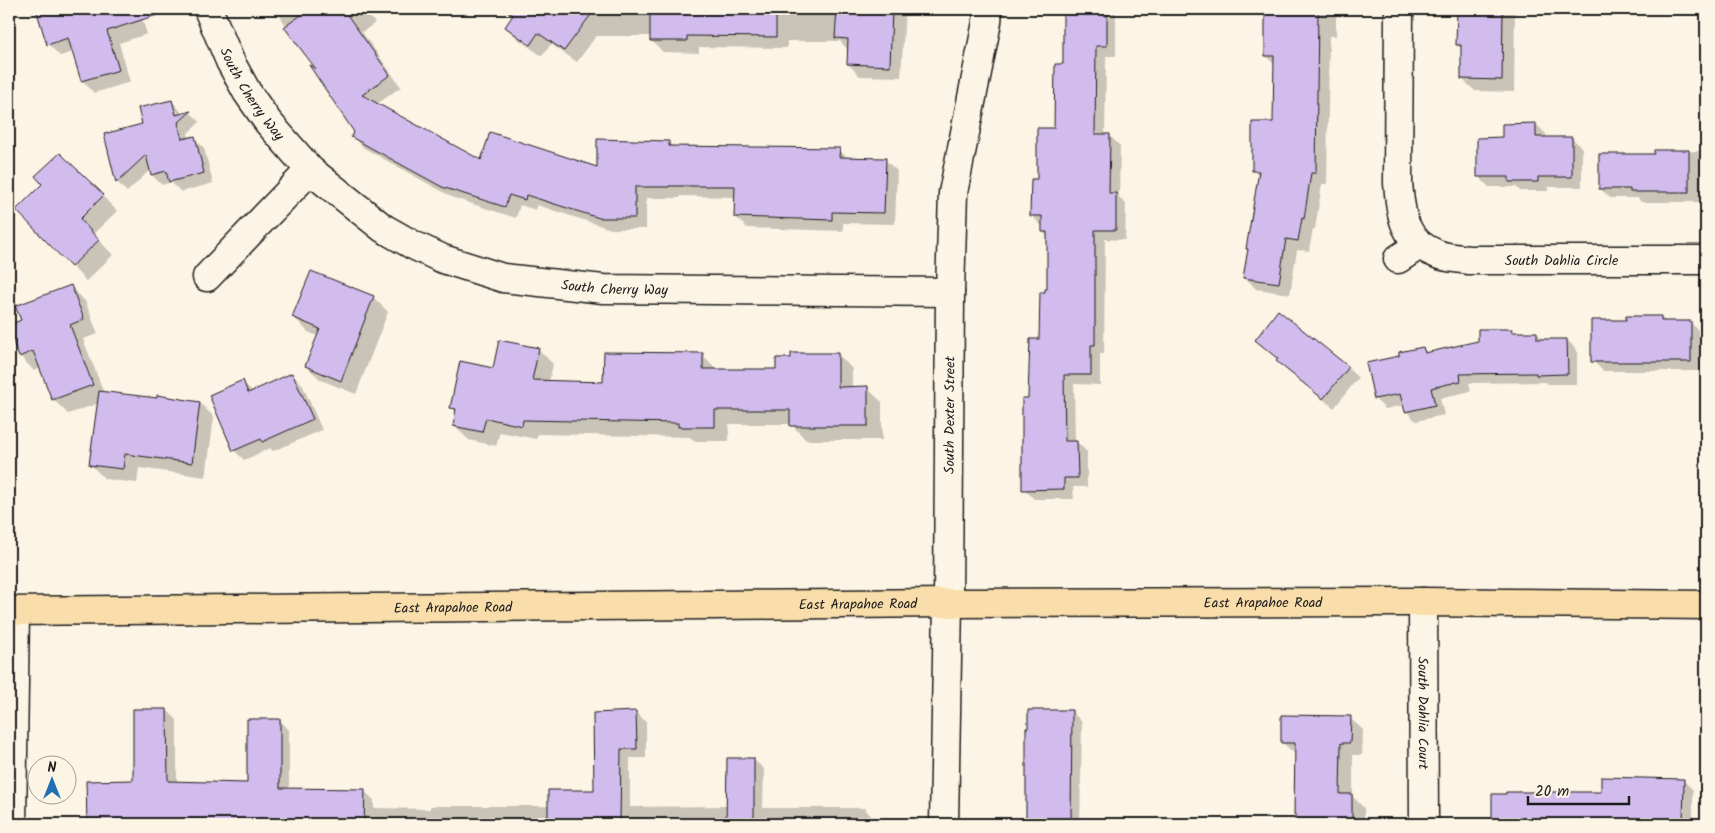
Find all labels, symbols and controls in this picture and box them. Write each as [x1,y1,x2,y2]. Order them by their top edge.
street label: South Cherry Way [214,44,290,146]
street label: South Dahlia Circle [1505,250,1619,272]
street label: South Cherry Way [560,274,668,302]
street label: South Dexter Street [939,355,962,474]
street label: East Arapahoe Road [1204,592,1323,614]
street label: East Arapahoe Road [799,593,918,616]
street label: East Arapahoe Road [394,597,513,620]
street label: South Dahlia Court [1411,657,1434,770]
north arrow [28,756,78,806]
text: N [48,757,57,779]
scale bar [1528,773,1629,805]
text: 20 m [1535,780,1569,804]

